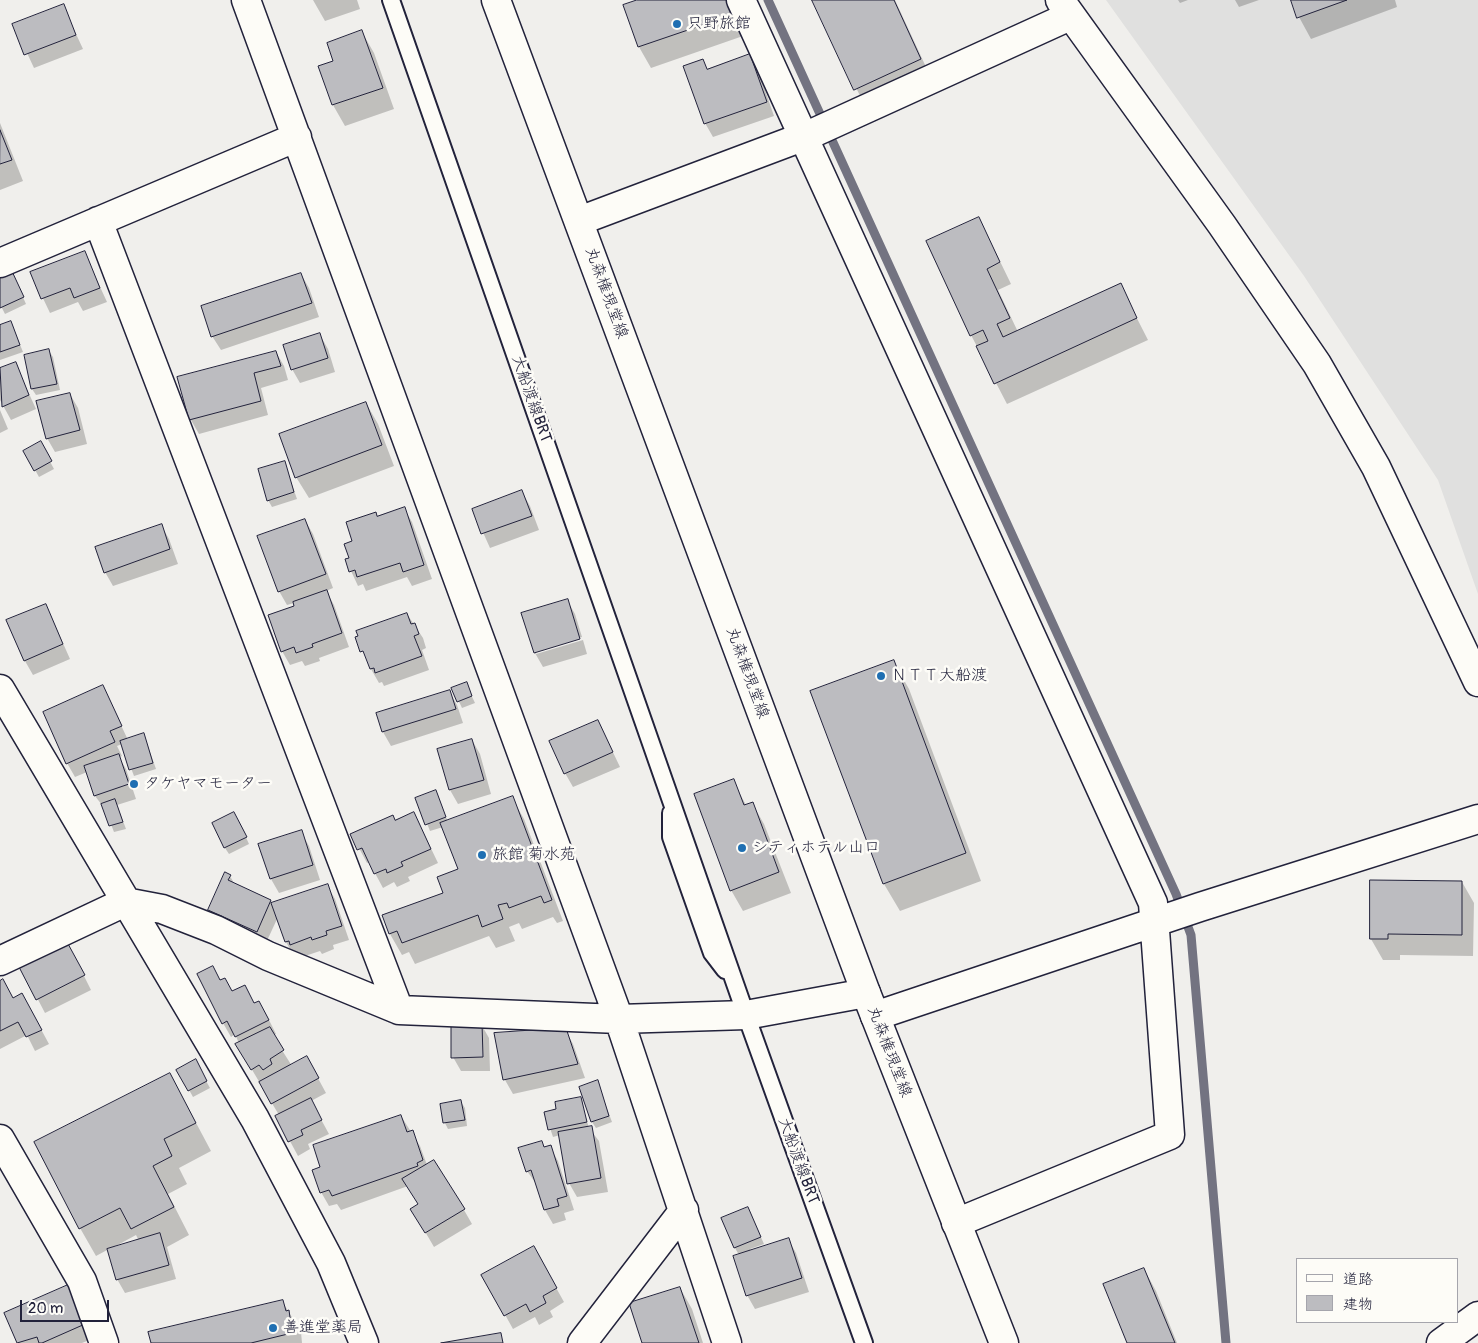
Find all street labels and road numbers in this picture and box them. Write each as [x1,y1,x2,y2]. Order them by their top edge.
street label: 丸森権現堂線 [581,245,631,341]
street label: 大船渡線BRT [507,353,555,445]
street label: 丸森権現堂線 [722,625,772,721]
street label: 丸森権現堂線 [863,1004,915,1100]
street label: 大船渡線BRT [773,1115,823,1207]

